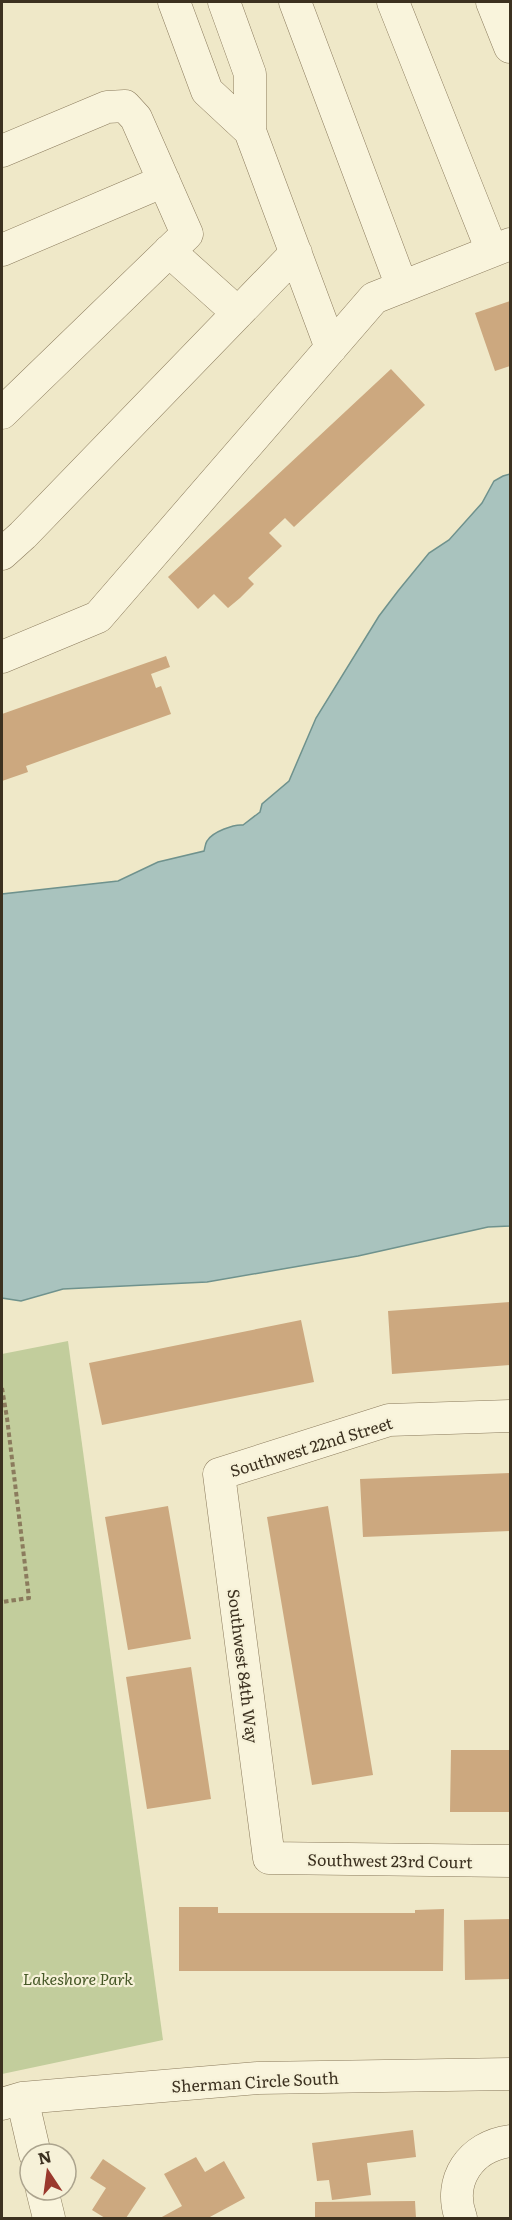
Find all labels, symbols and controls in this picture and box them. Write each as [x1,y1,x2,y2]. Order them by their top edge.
street label: Southwest 22nd Street [227,1410,396,1482]
street label: Southwest 84th Way [223,1587,265,1745]
street label: Southwest 23rd Court [307,1847,473,1873]
park label: Lakeshore Park [23,1966,133,1990]
street label: Sherman Circle South [171,2065,340,2097]
north arrow [18,2142,78,2202]
text: N [35,2143,54,2170]

